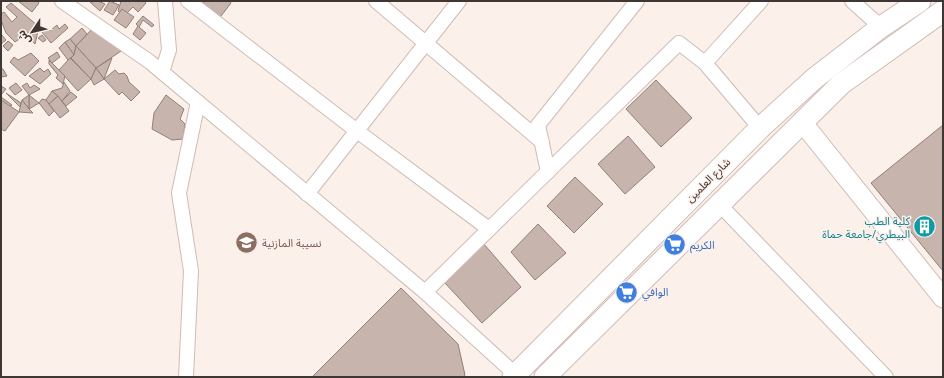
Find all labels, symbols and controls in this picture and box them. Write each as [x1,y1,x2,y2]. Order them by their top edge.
north arrow [12,12,52,52]
text: ش [13,28,34,49]
street label: شارع العلمين [682,154,734,206]
place label: كلية الطب البيطري/جامعة حماة [822,213,910,244]
building icon: كلية الطب البيطري/جامعة حماة [912,214,938,240]
school or university icon: نسيبة المازنية [233,230,259,256]
supermarket icon: الكريم [662,232,688,258]
place label: نسيبة المازنية [262,235,322,250]
place label: الكريم [690,237,715,254]
supermarket icon: الوافي [614,279,640,305]
place label: الوافي [642,284,668,302]

